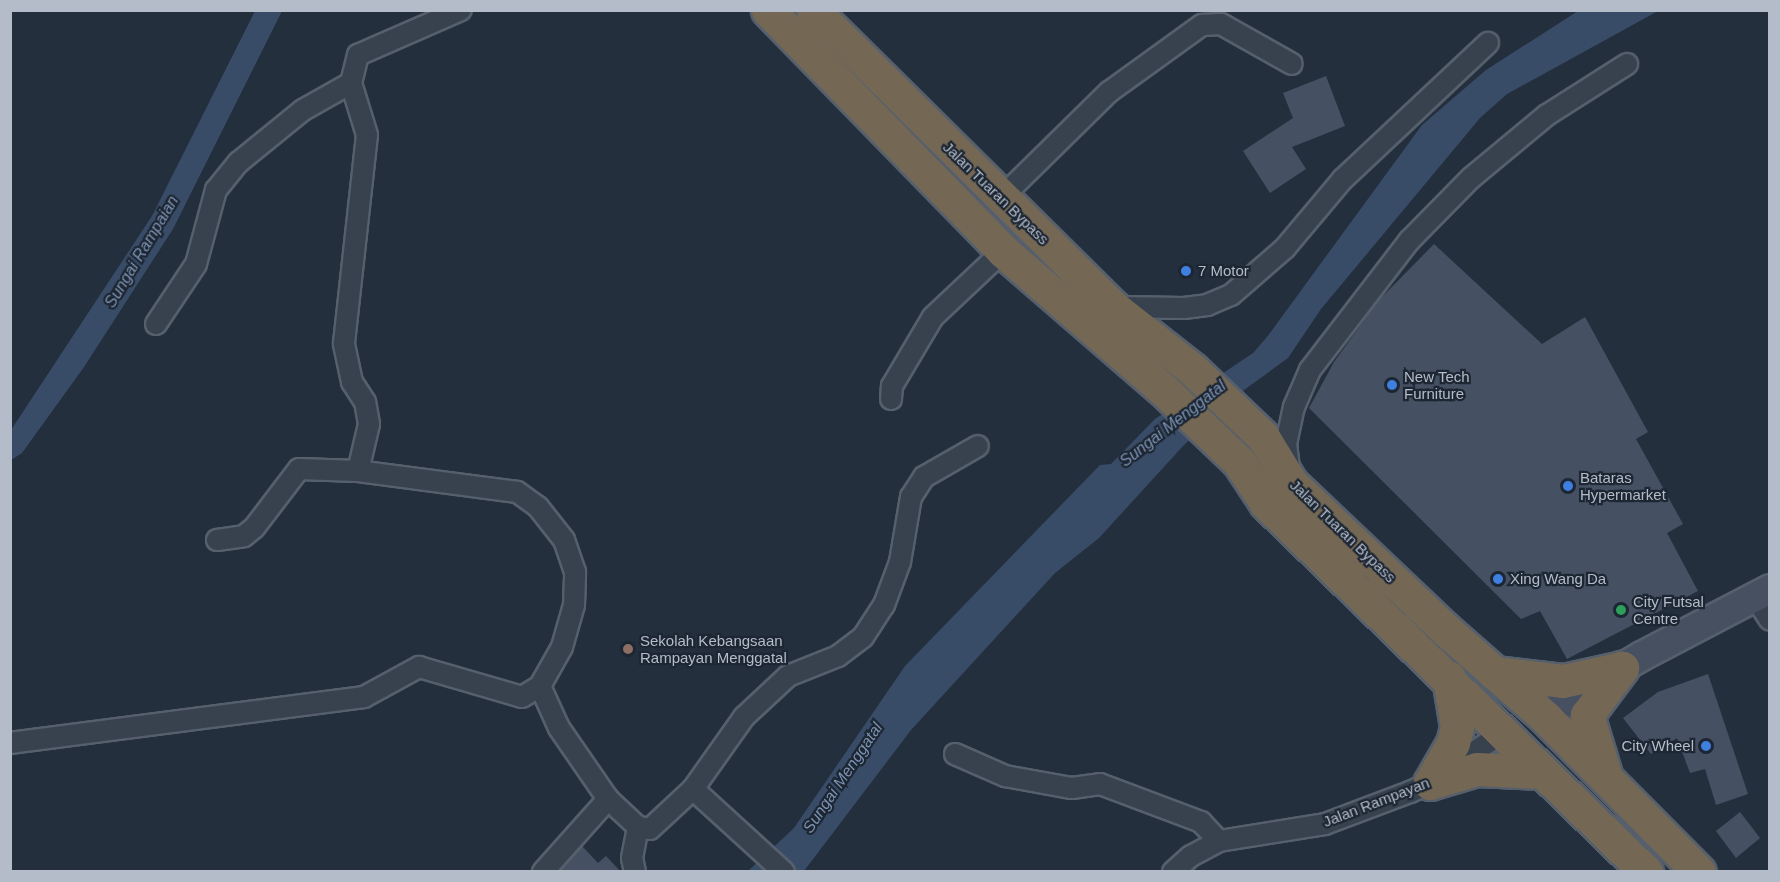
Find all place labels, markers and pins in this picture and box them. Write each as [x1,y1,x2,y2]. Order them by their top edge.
place label: 7 Motor [1198,262,1249,280]
marker: 7 Motor [1179,264,1193,278]
place label: New Tech Furniture [1404,367,1470,402]
marker: New Tech Furniture [1385,378,1399,392]
place label: Bataras Hypermarket [1580,468,1666,503]
marker: Bataras Hypermarket [1561,479,1575,493]
place label: Xing Wang Da [1510,570,1606,588]
marker: Xing Wang Da [1491,572,1505,586]
place label: City Futsal Centre [1633,592,1704,627]
marker: City Futsal Centre [1614,603,1628,617]
place label: Sekolah Kebangsaan Rampayan Menggatal [640,631,787,666]
marker: Sekolah Kebangsaan Rampayan Menggatal [621,642,635,656]
place label: City Wheel [1621,737,1694,755]
marker: City Wheel [1699,739,1713,753]

